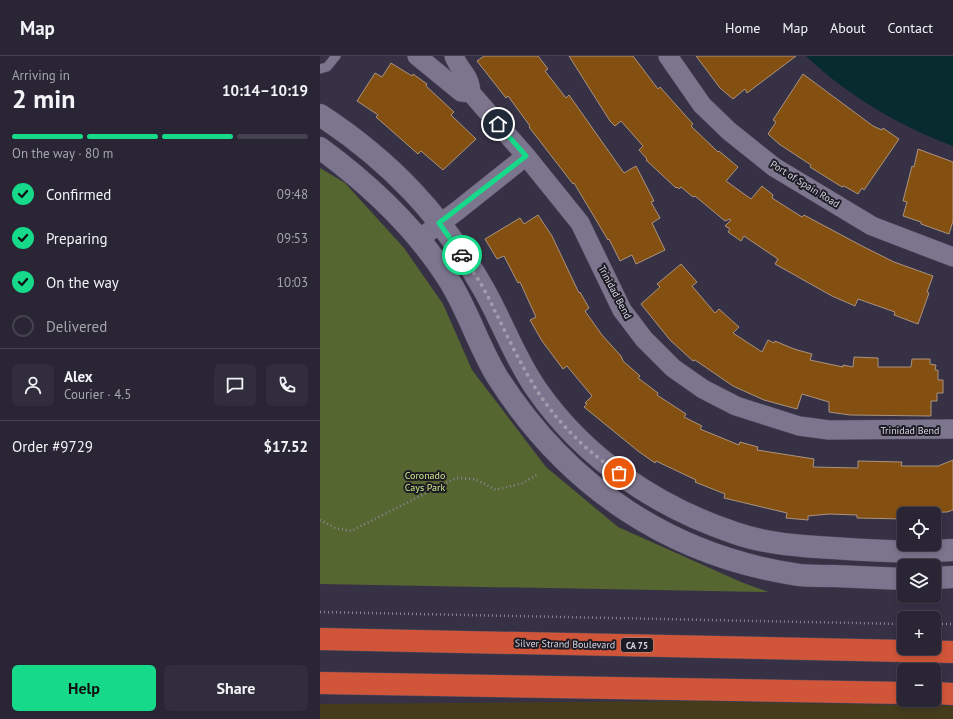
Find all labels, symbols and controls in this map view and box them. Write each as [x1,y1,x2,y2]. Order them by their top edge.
text: Map [20,16,55,40]
text: Home [725,19,760,37]
text: Map [782,19,808,37]
text: About [830,19,866,37]
text: Contact [888,19,933,37]
text: Arriving in [12,67,70,84]
text: 10:14–10:19 [222,81,308,100]
text: 2 min [12,82,75,115]
pin [481,107,515,141]
icon: home [487,113,509,135]
text: On the way · 80 m [12,145,113,162]
street label: Port of Spain Road [768,158,842,210]
icon: check [12,183,34,205]
text: Confirmed [46,185,111,204]
text: 09:48 [277,186,308,203]
icon: check [12,227,34,249]
text: Preparing [46,229,108,248]
text: 09:53 [277,230,308,247]
courier [442,235,482,275]
icon: car [451,244,473,266]
street label: Trinidad Bend [595,263,635,321]
icon: check [12,271,34,293]
text: On the way [46,273,119,292]
text: 10:03 [277,274,308,291]
text: Delivered [46,317,107,336]
button: person [12,364,54,406]
button: chat [214,364,256,406]
button: phone [266,364,308,406]
text: Alex [64,367,93,386]
text: Courier · 4.5 [64,386,131,403]
street label: Trinidad Bend [881,424,939,437]
text: Order #9729 [12,437,93,456]
text: $17.52 [264,437,308,456]
pin [602,456,636,490]
icon: bag [608,462,630,484]
park label: Coronado Cays Park [405,469,445,494]
map controls [897,507,941,707]
button: locate [897,507,941,551]
button: layers [897,559,941,603]
button: + [897,611,941,655]
street label: Silver Strand Boulevard [515,637,615,651]
road number: CA 75 [621,638,653,652]
button: − [897,663,941,707]
button: Help [12,665,156,711]
button: Share [164,665,308,711]

